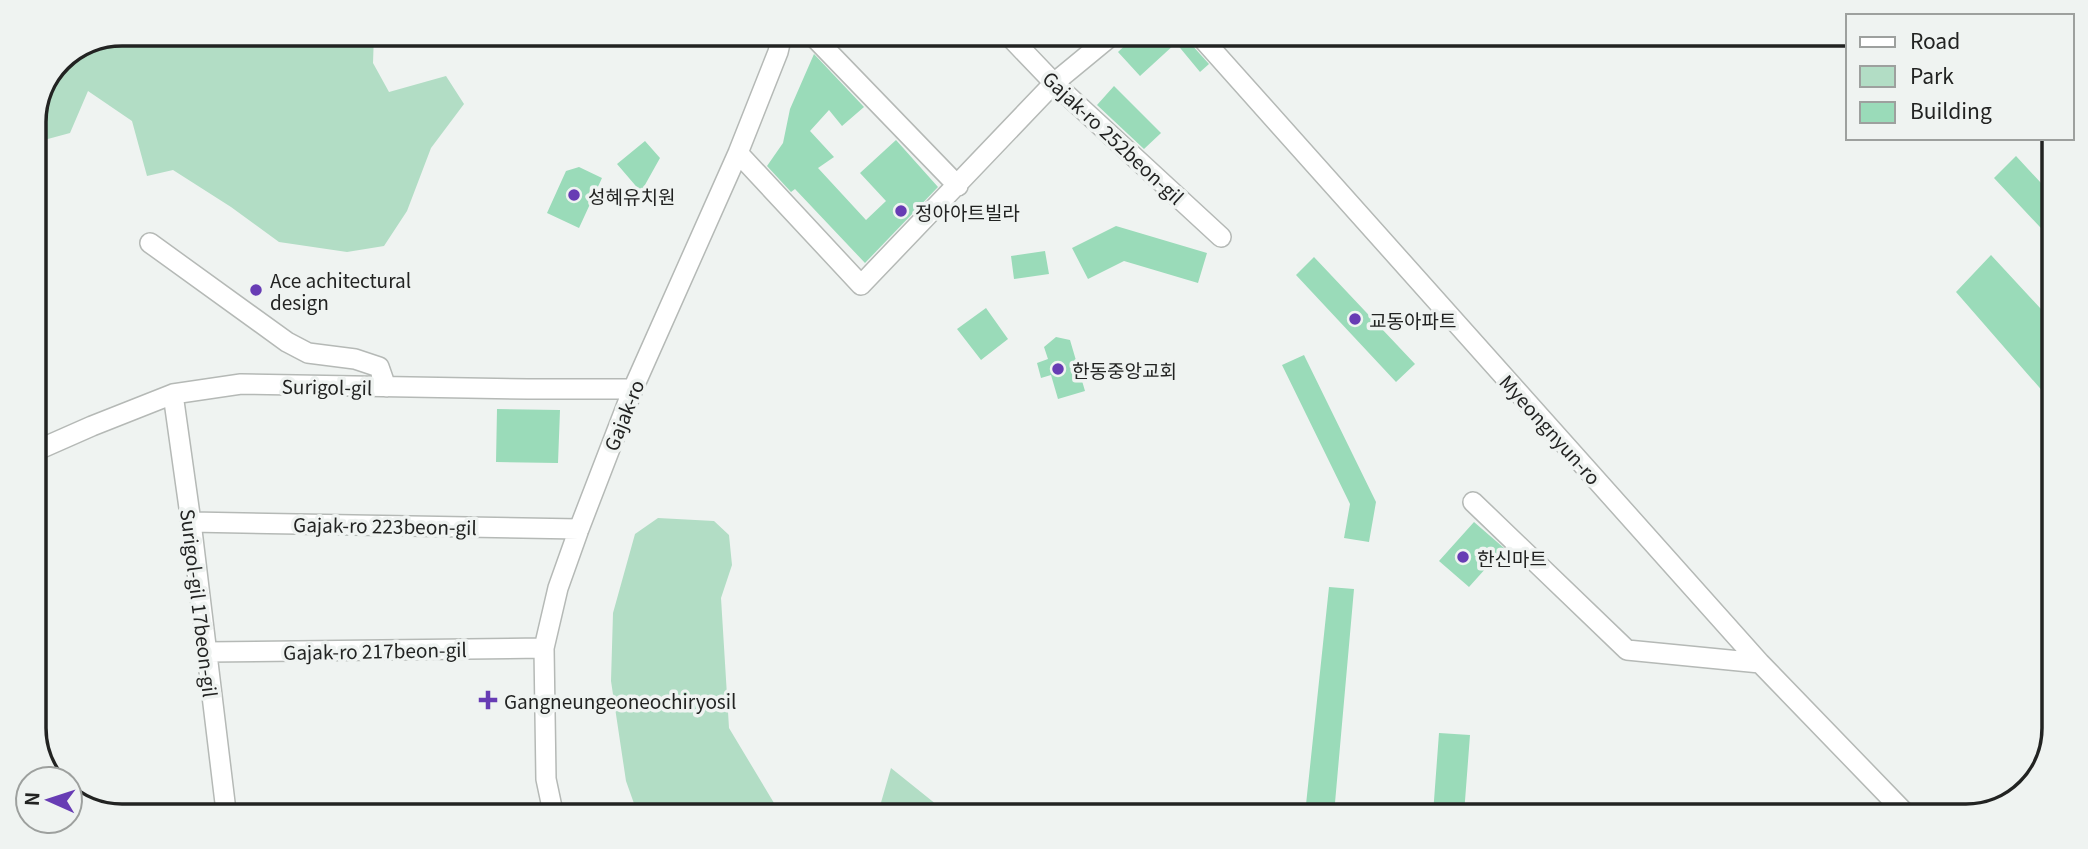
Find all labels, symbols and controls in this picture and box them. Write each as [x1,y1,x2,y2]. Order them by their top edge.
legend [1846,14,2074,140]
text: Road [1910,25,1960,55]
text: Park [1910,60,1954,90]
street label: Gajak-ro 252beon-gil [1038,64,1190,210]
text: Building [1910,95,1992,125]
place label: 성혜유치원 [588,182,675,209]
marker: 성혜유치원 [566,187,582,203]
place label: 정아아트빌라 [915,198,1020,225]
marker: 정아아트빌라 [893,203,909,219]
place label: Ace achitectural design [270,266,411,315]
marker: Ace achitectural design [248,282,264,298]
place label: 교동아파트 [1369,306,1456,333]
marker: 교동아파트 [1347,311,1363,327]
place label: 한동중앙교회 [1072,356,1177,383]
marker: 한동중앙교회 [1050,361,1066,377]
street label: Myeongnyun-ro [1494,368,1608,490]
street label: Surigol-gil [281,372,373,400]
street label: Gajak-ro [597,375,649,455]
street label: Surigol-gil 17beon-gil [175,507,225,699]
street label: Gajak-ro 223beon-gil [293,510,477,540]
place label: 한신마트 [1477,544,1547,571]
marker: 한신마트 [1455,549,1471,565]
street label: Gajak-ro 217beon-gil [283,635,467,665]
place label: Gangneungeoneochiryosil [504,687,736,714]
marker: Gangneungeoneochiryosil [478,690,498,710]
north arrow [14,765,84,835]
text: N [17,791,44,807]

